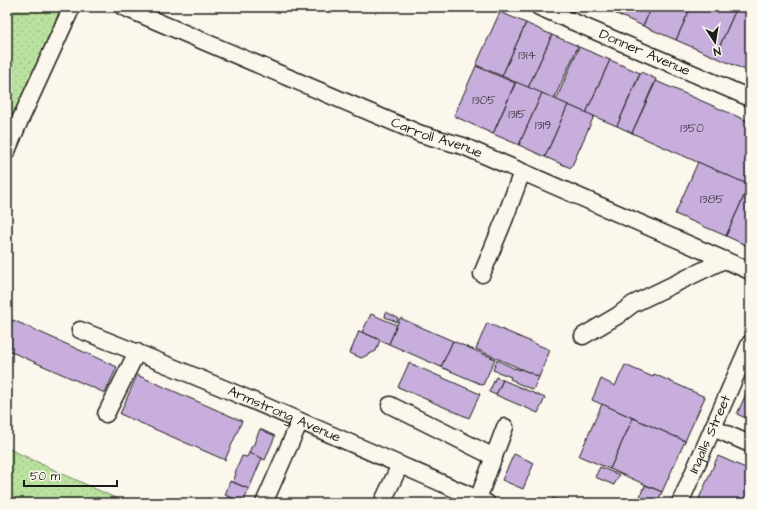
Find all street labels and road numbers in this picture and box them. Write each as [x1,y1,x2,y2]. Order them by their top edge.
street label: Donner Avenue [596,24,694,81]
street label: Carroll Avenue [388,112,486,163]
street label: Armstrong Avenue [225,381,344,448]
street label: Ingalls Street [684,392,736,477]

